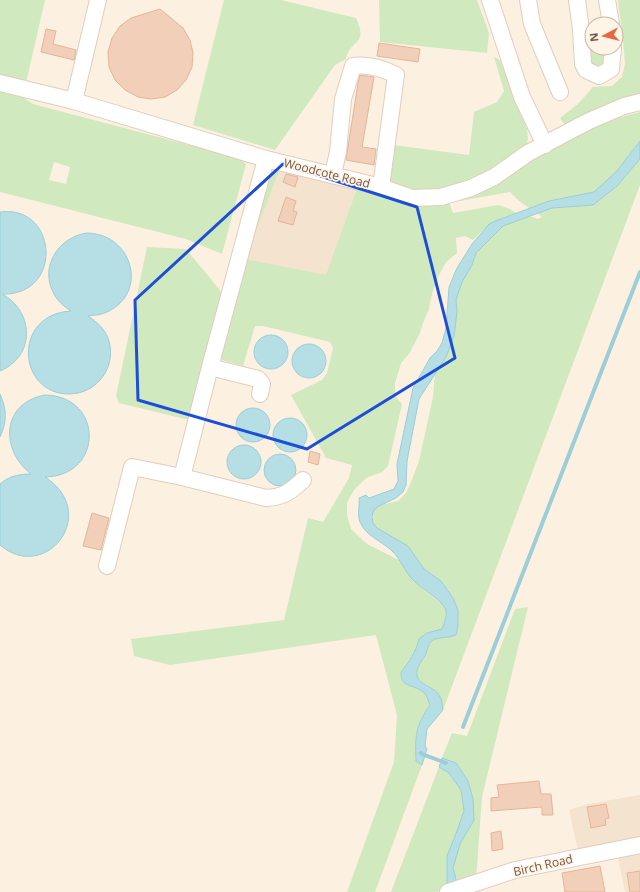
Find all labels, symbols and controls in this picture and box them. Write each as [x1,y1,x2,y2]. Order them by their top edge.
north arrow [584,16,624,56]
text: N [586,32,602,43]
street label: Woodcote Road [282,154,372,192]
street label: Birch Road [512,850,574,880]

